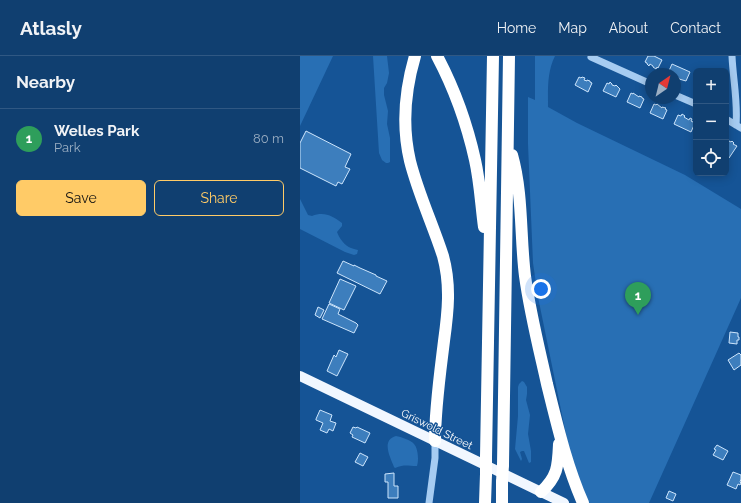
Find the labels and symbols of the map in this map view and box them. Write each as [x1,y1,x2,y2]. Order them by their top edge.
north arrow [645,68,681,104]
your location [531,279,551,299]
pin: 1 [625,282,651,315]
street label: Griswold Street [399,407,475,452]

